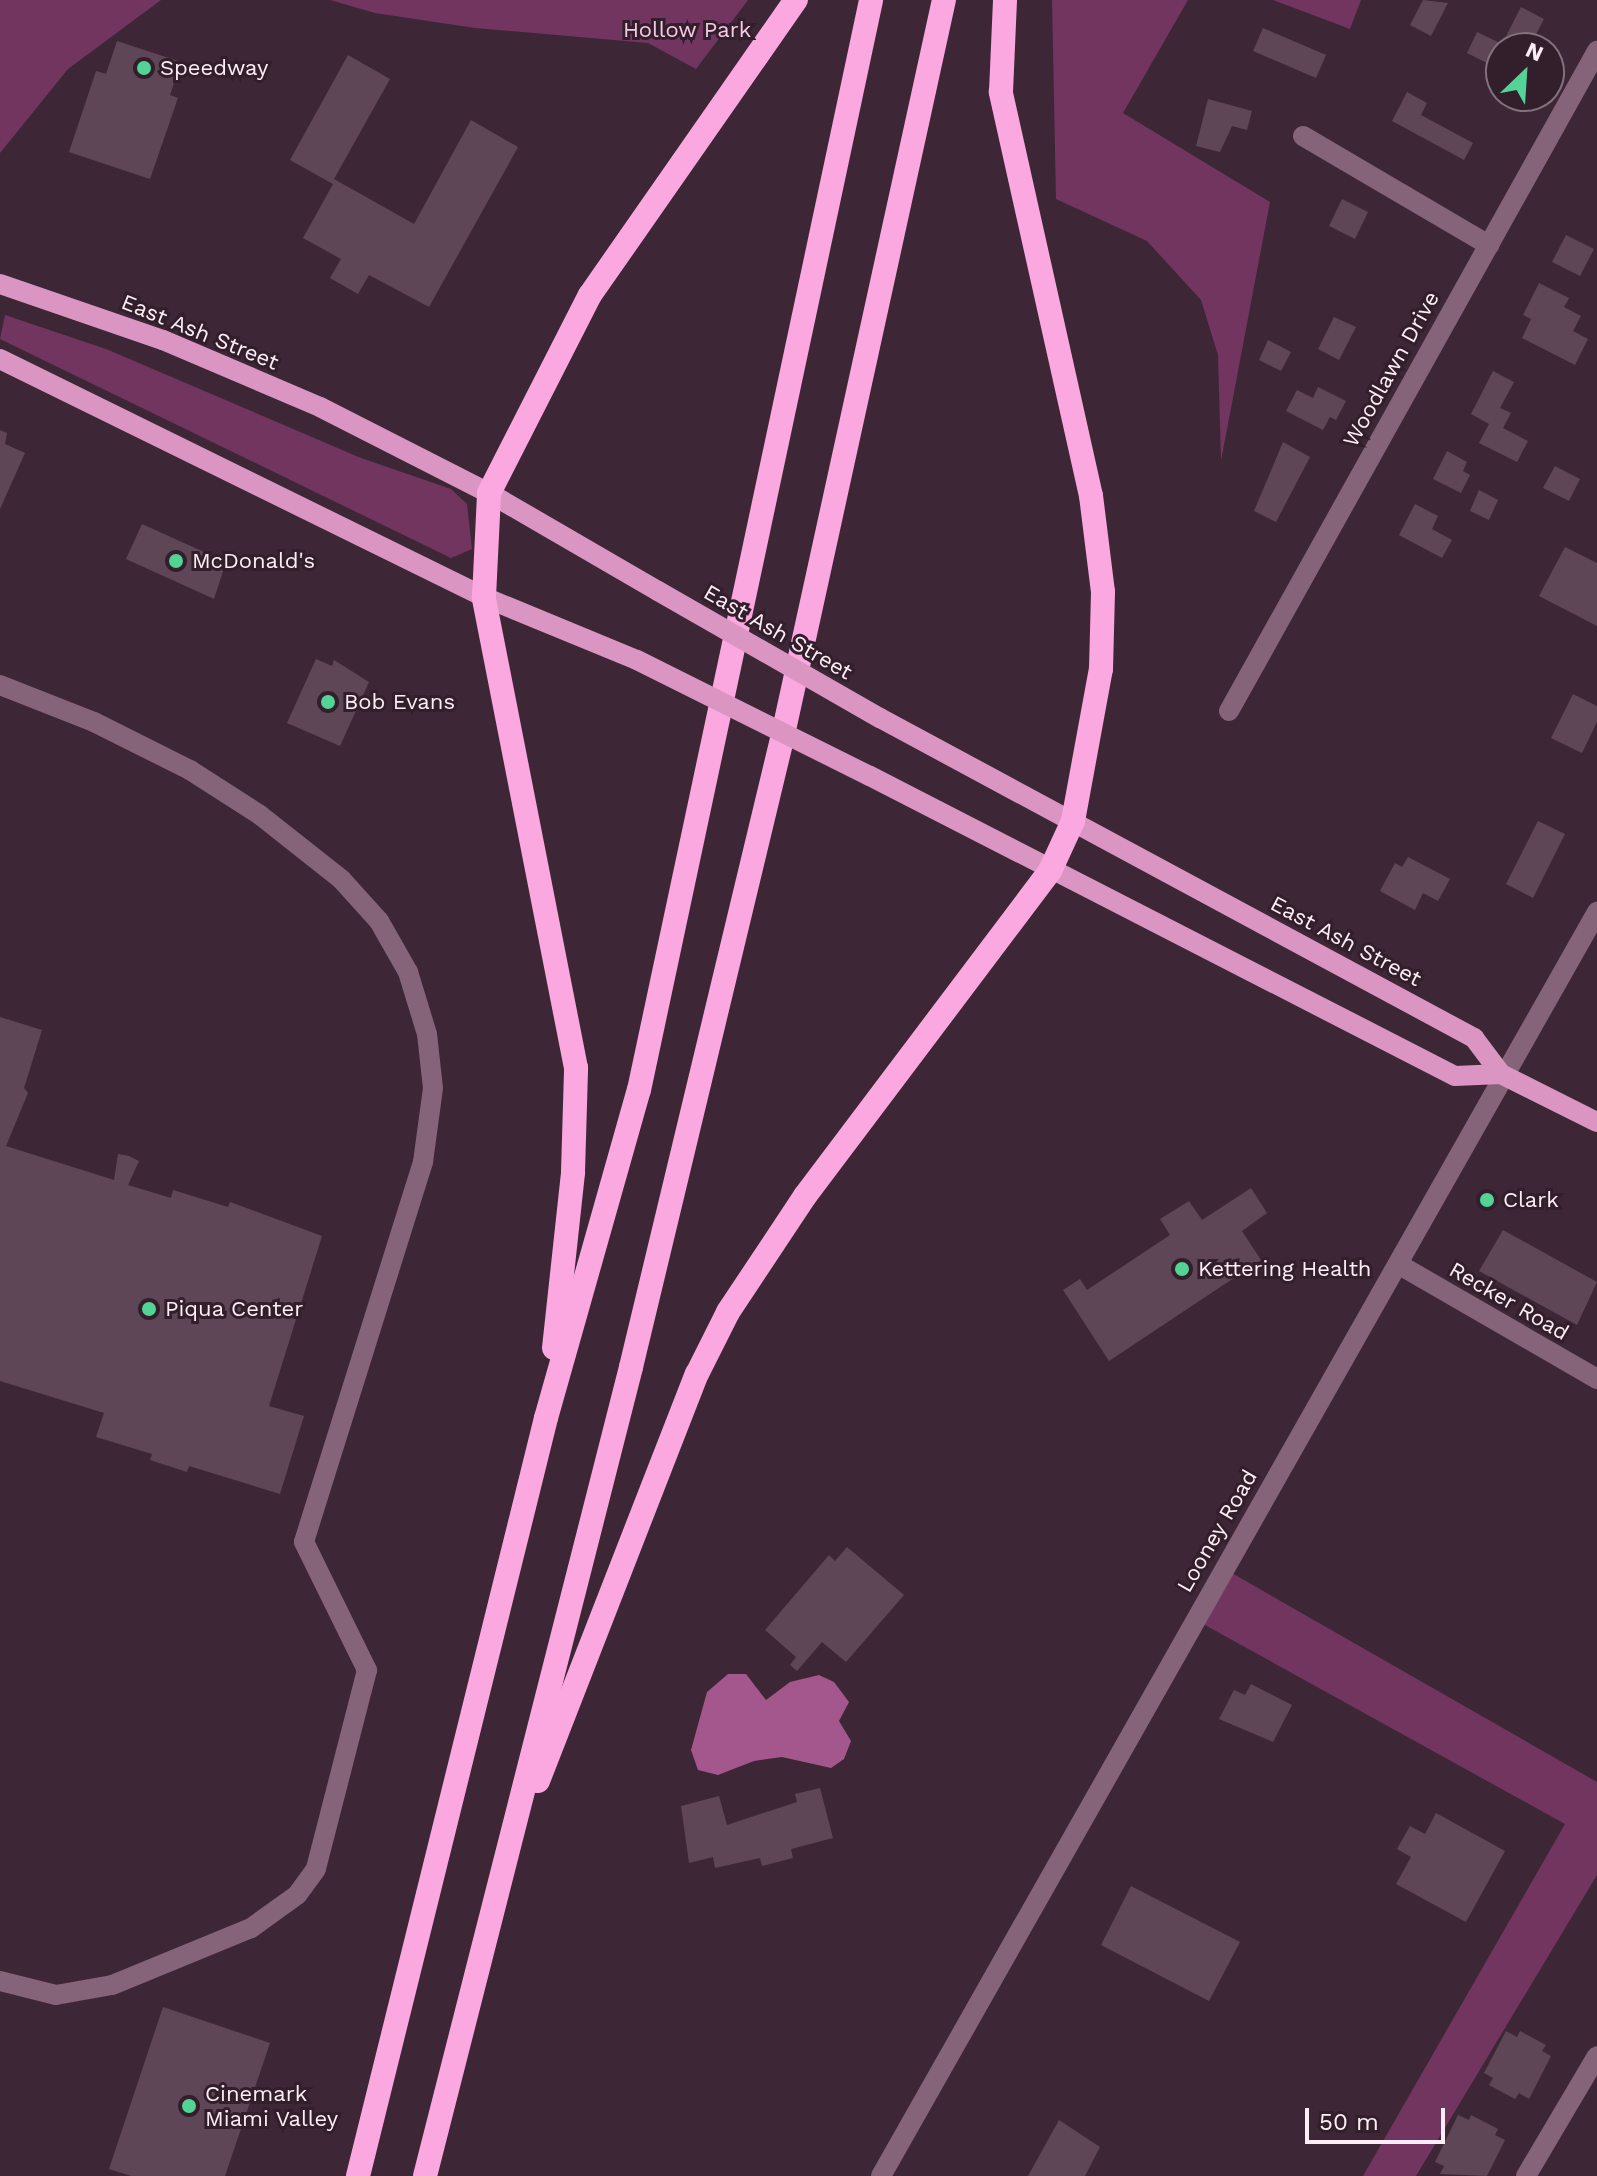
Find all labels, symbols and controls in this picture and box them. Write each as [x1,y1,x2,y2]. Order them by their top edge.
park label: Hollow Park [623,17,751,43]
north arrow [1485,32,1565,112]
text: N [1522,37,1547,66]
place label: Speedway [160,55,268,81]
marker: Speedway [135,59,153,77]
street label: Woodlawn Drive [1337,287,1445,451]
street label: East Ash Street [117,288,283,376]
place label: McDonald's [192,548,315,574]
marker: McDonald's [167,552,185,570]
street label: East Ash Street [699,579,857,685]
place label: Bob Evans [344,689,455,715]
marker: Bob Evans [319,693,337,711]
street label: East Ash Street [1266,890,1426,992]
place label: Clark [1503,1187,1559,1213]
marker: Clark [1478,1191,1496,1209]
place label: Kettering Health [1198,1256,1371,1282]
street label: Recker Road [1444,1256,1574,1346]
marker: Kettering Health [1173,1260,1191,1278]
place label: Piqua Center [165,1296,304,1322]
marker: Piqua Center [140,1300,158,1318]
street label: Looney Road [1171,1465,1263,1597]
place label: Cinemark Miami Valley [205,2080,339,2132]
scale bar [1309,2092,1449,2142]
marker: Cinemark Miami Valley [180,2097,198,2115]
text: 50 m [1319,2108,1379,2136]

